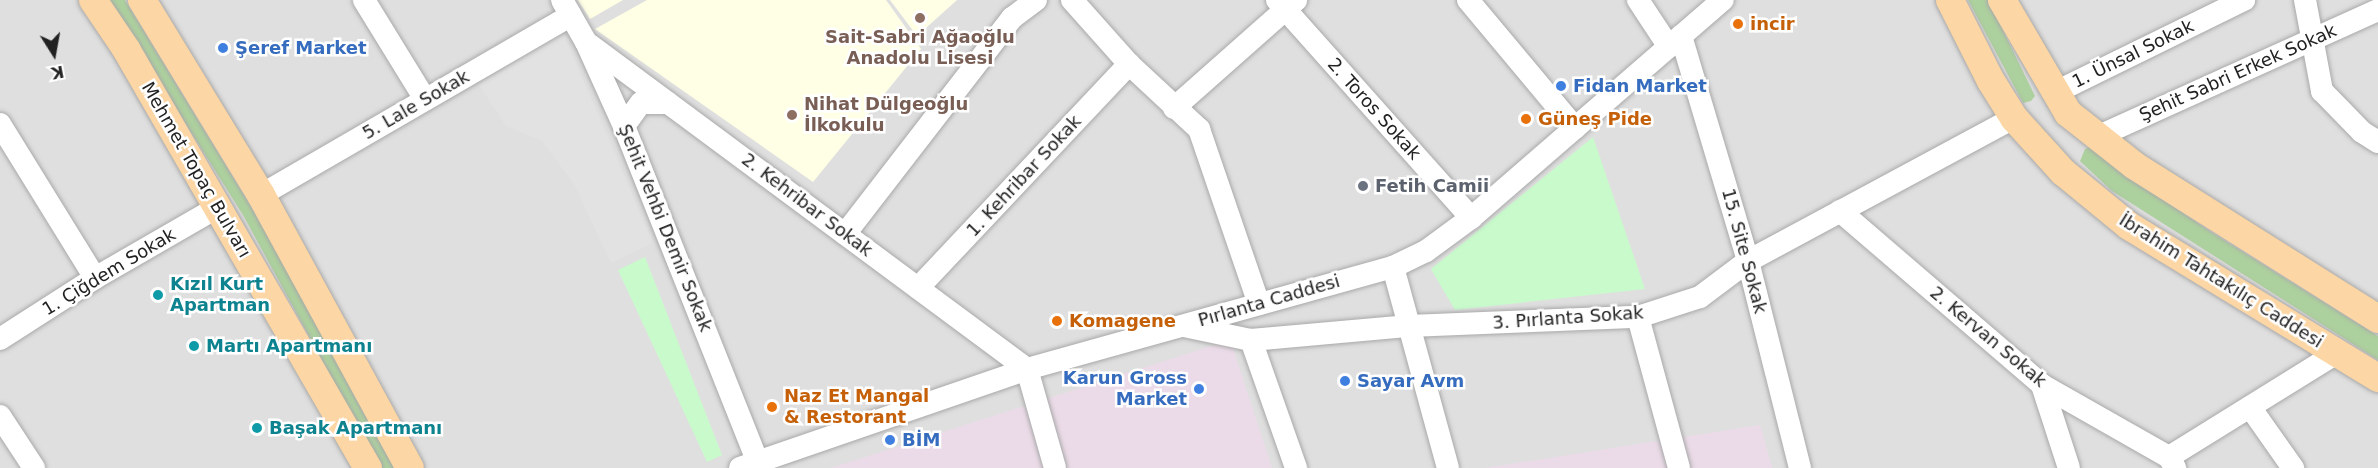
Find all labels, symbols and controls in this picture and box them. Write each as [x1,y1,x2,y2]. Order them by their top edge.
marker: Sait-Sabri Ağaoğlu Anadolu Lisesi [913,11,927,25]
place label: incir [1750,13,1795,35]
street label: 1. Ünsal Sokak [2069,15,2197,93]
marker: incir [1731,17,1745,31]
street label: Şehit Sabri Erkek Sokak [2136,20,2340,126]
north arrow [24,24,84,84]
place label: Sait-Sabri Ağaoğlu Anadolu Lisesi [825,27,1015,70]
place label: Şeref Market [235,37,367,59]
marker: Şeref Market [216,41,230,55]
street label: 2. Toros Sokak [1323,54,1425,164]
text: K [50,62,65,83]
street label: 5. Lale Sokak [359,66,473,144]
place label: Fidan Market [1573,75,1707,97]
street label: Mehmet Topaç Bulvarı [137,78,255,262]
marker: Fidan Market [1554,79,1568,93]
place label: Nihat Dülgeoğlu İlkokulu [804,94,968,136]
marker: Nihat Dülgeoğlu İlkokulu [785,108,799,122]
place label: Güneş Pide [1538,108,1652,130]
street label: 1. Kehribar Sokak [962,111,1086,241]
marker: Güneş Pide [1519,112,1533,126]
street label: Şehit Vehbi Demir Sokak [613,121,717,335]
street label: 2. Kehribar Sokak [737,149,877,261]
place label: Fetih Camii [1375,175,1489,197]
marker: Fetih Camii [1356,179,1370,193]
street label: 15. Site Sokak [1717,186,1771,316]
street label: İbrahim Tahtakılıç Caddesi [2115,209,2327,353]
street label: 1. Çiğdem Sokak [38,224,180,320]
street label: Pırlanta Caddesi [1196,270,1342,332]
place label: Kızıl Kurt Apartman [170,274,270,316]
street label: 2. Kervan Sokak [1925,282,2051,392]
marker: Kızıl Kurt Apartman [151,288,165,302]
street label: 3. Pırlanta Sokak [1492,302,1644,334]
place label: Komagene [1069,310,1176,332]
marker: Komagene [1050,314,1064,328]
place label: Martı Apartmanı [206,335,372,357]
marker: Martı Apartmanı [187,339,201,353]
place label: Karun Gross Market [1063,368,1187,410]
place label: Sayar Avm [1357,370,1464,392]
marker: Sayar Avm [1338,374,1352,388]
marker: Karun Gross Market [1192,382,1206,396]
place label: Naz Et Mangal & Restorant [784,386,929,428]
marker: Naz Et Mangal & Restorant [765,400,779,414]
place label: Başak Apartmanı [269,417,442,439]
marker: Başak Apartmanı [250,421,264,435]
place label: BİM [902,429,940,451]
marker: BİM [883,433,897,447]

